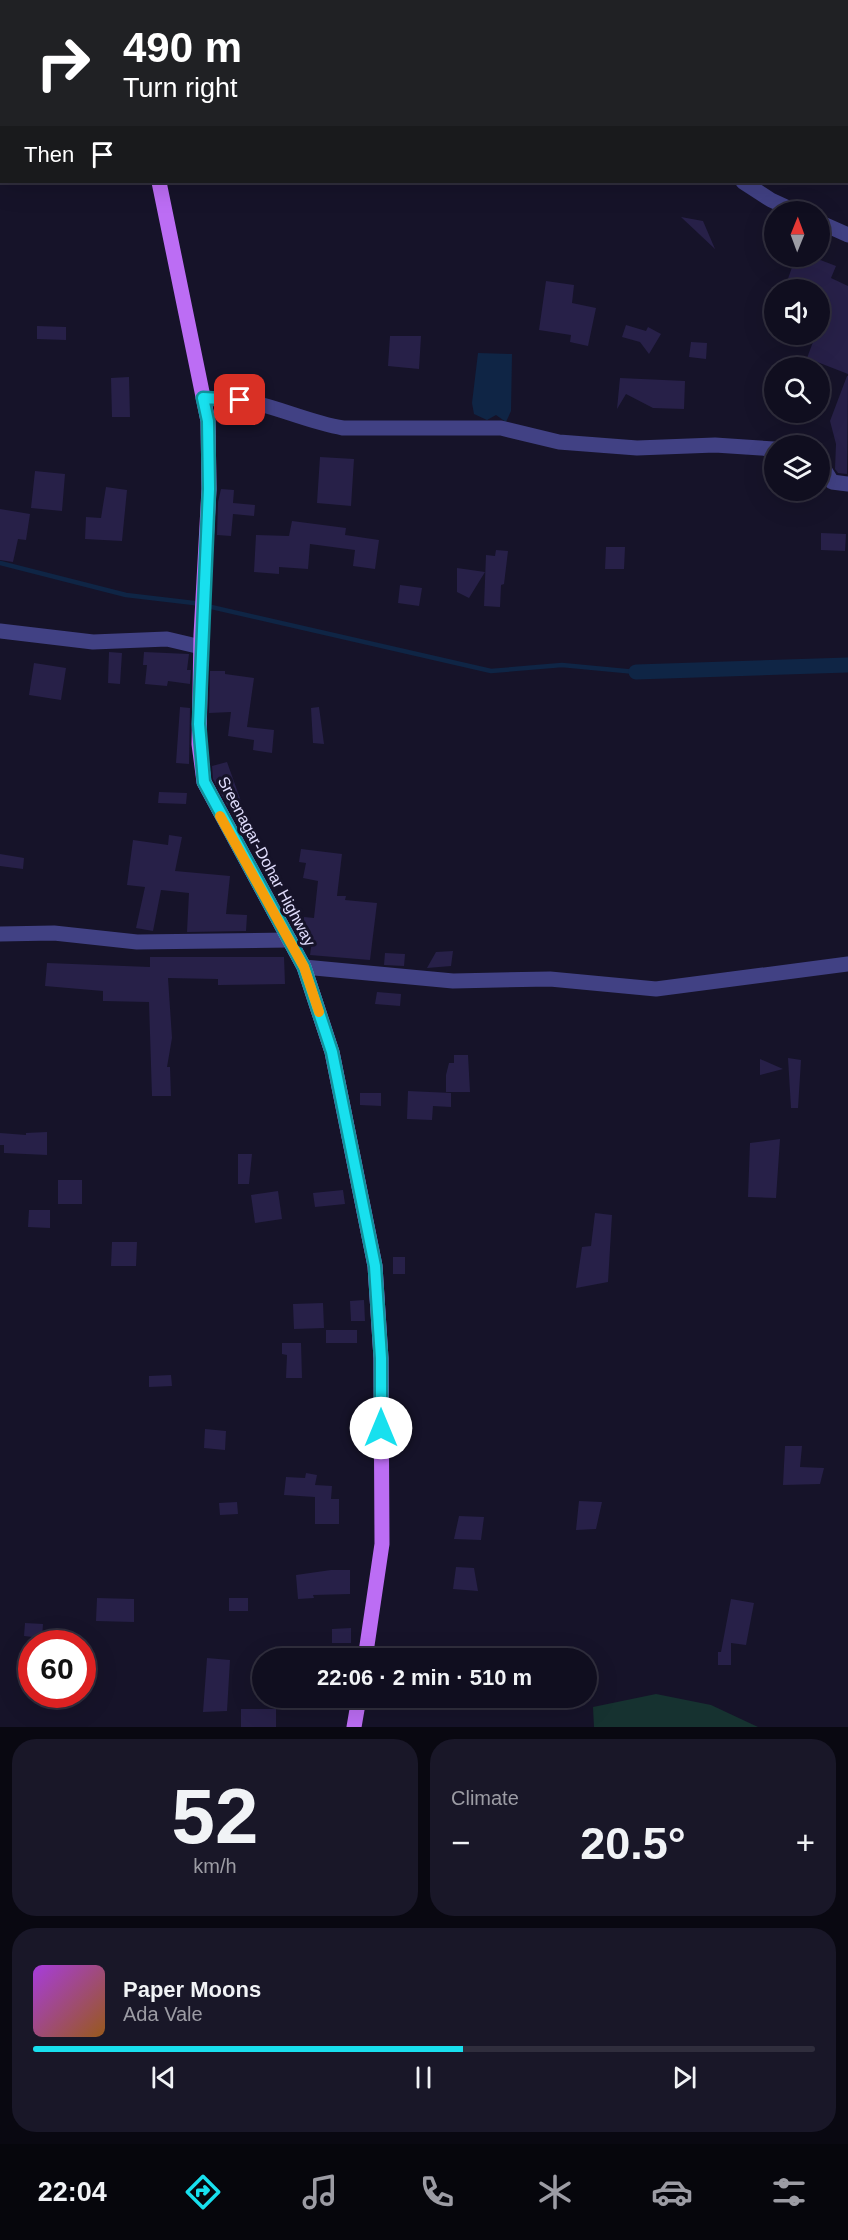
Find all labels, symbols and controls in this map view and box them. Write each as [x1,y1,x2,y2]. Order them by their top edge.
icon: right [24,24,102,102]
text: 490 m [123,24,242,71]
text: Turn right [123,73,238,103]
icon: arrive [86,138,119,171]
text: Then [24,142,74,167]
north arrow [764,201,830,267]
map controls [764,201,830,501]
button: sound [764,279,830,345]
button: search [764,357,830,423]
pin [214,374,265,425]
icon: arrive [223,383,256,416]
button: layers [764,435,830,501]
street label: Sreenagar-Dohar Highway [215,774,319,949]
position arrow [349,1396,413,1460]
speed limit sign: 60 [18,1630,96,1708]
text: 22:06 · 2 min · 510 m [317,1665,532,1690]
text: 52 [172,1772,258,1860]
text: Climate [451,1787,519,1809]
text: 20.5° [580,1818,686,1869]
text: − [451,1824,470,1861]
text: + [796,1824,815,1861]
text: km/h [193,1855,237,1877]
text: Paper Moons [123,1977,261,2002]
text: Ada Vale [123,2003,203,2025]
icon: previous [147,2061,180,2094]
icon: pause [407,2061,440,2094]
icon: next [668,2061,701,2094]
icon: directions [182,2171,224,2213]
icon: music [299,2171,341,2213]
icon: phone [416,2171,458,2213]
icon: climate [534,2171,576,2213]
icon: car [651,2171,693,2213]
icon: filters [768,2171,810,2213]
text: 22:04 [38,2177,107,2207]

